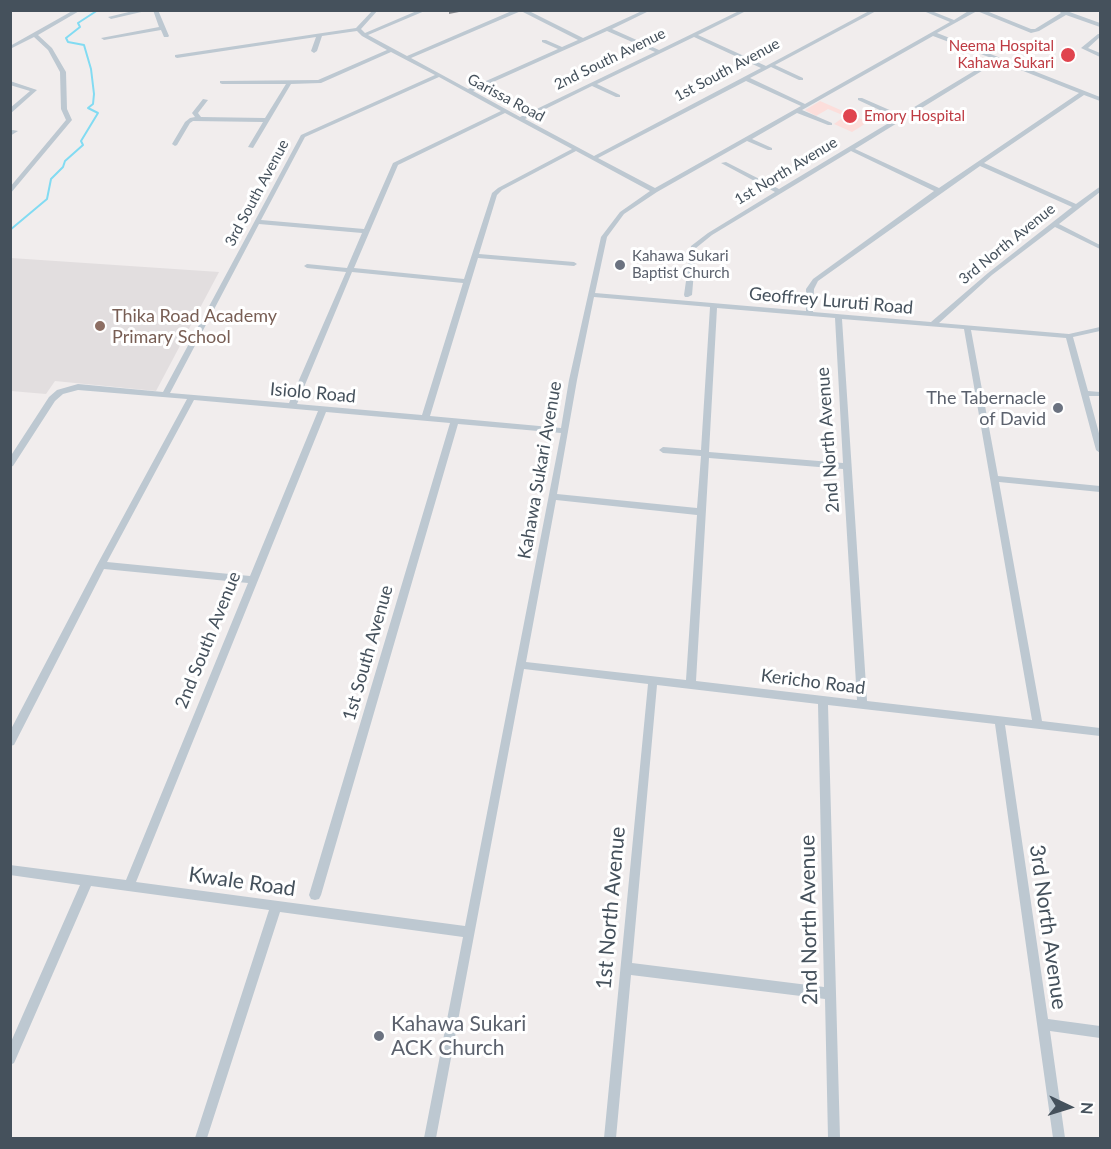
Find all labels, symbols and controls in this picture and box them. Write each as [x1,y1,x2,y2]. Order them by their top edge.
street label: 2nd South Avenue [551,24,669,94]
street label: 1st South Avenue [671,35,783,105]
place label: Neema Hospital Kahawa Sukari [949,37,1054,72]
marker: Neema Hospital Kahawa Sukari [1059,46,1077,64]
street label: Garissa Road [464,70,548,126]
marker: Emory Hospital [841,107,859,125]
place label: Emory Hospital [864,107,965,125]
street label: 1st North Avenue [731,133,841,209]
street label: 3rd South Avenue [221,137,293,249]
street label: 3rd North Avenue [955,200,1059,288]
place label: Kahawa Sukari Baptist Church [632,247,730,282]
marker: Kahawa Sukari Baptist Church [613,258,627,272]
street label: Geoffrey Luruti Road [748,283,914,319]
place label: Thika Road Academy Primary School [112,305,277,348]
marker: Thika Road Academy Primary School [93,319,107,333]
street label: 2nd North Avenue [812,366,844,514]
street label: Isiolo Road [269,378,357,408]
street label: Kahawa Sukari Avenue [514,379,566,561]
place label: The Tabernacle of David [926,387,1046,430]
marker: The Tabernacle of David [1051,401,1065,415]
street label: 2nd South Avenue [171,568,245,712]
street label: 1st South Avenue [338,583,398,723]
street label: Kericho Road [760,665,866,699]
street label: 1st North Avenue [591,825,631,991]
street label: 2nd North Avenue [795,835,823,1005]
street label: 3rd North Avenue [1024,843,1072,1011]
street label: Kwale Road [187,862,297,902]
place label: Kahawa Sukari ACK Church [391,1011,526,1061]
marker: Kahawa Sukari ACK Church [372,1029,386,1043]
north arrow [1039,1077,1099,1137]
text: N [1078,1101,1097,1115]

